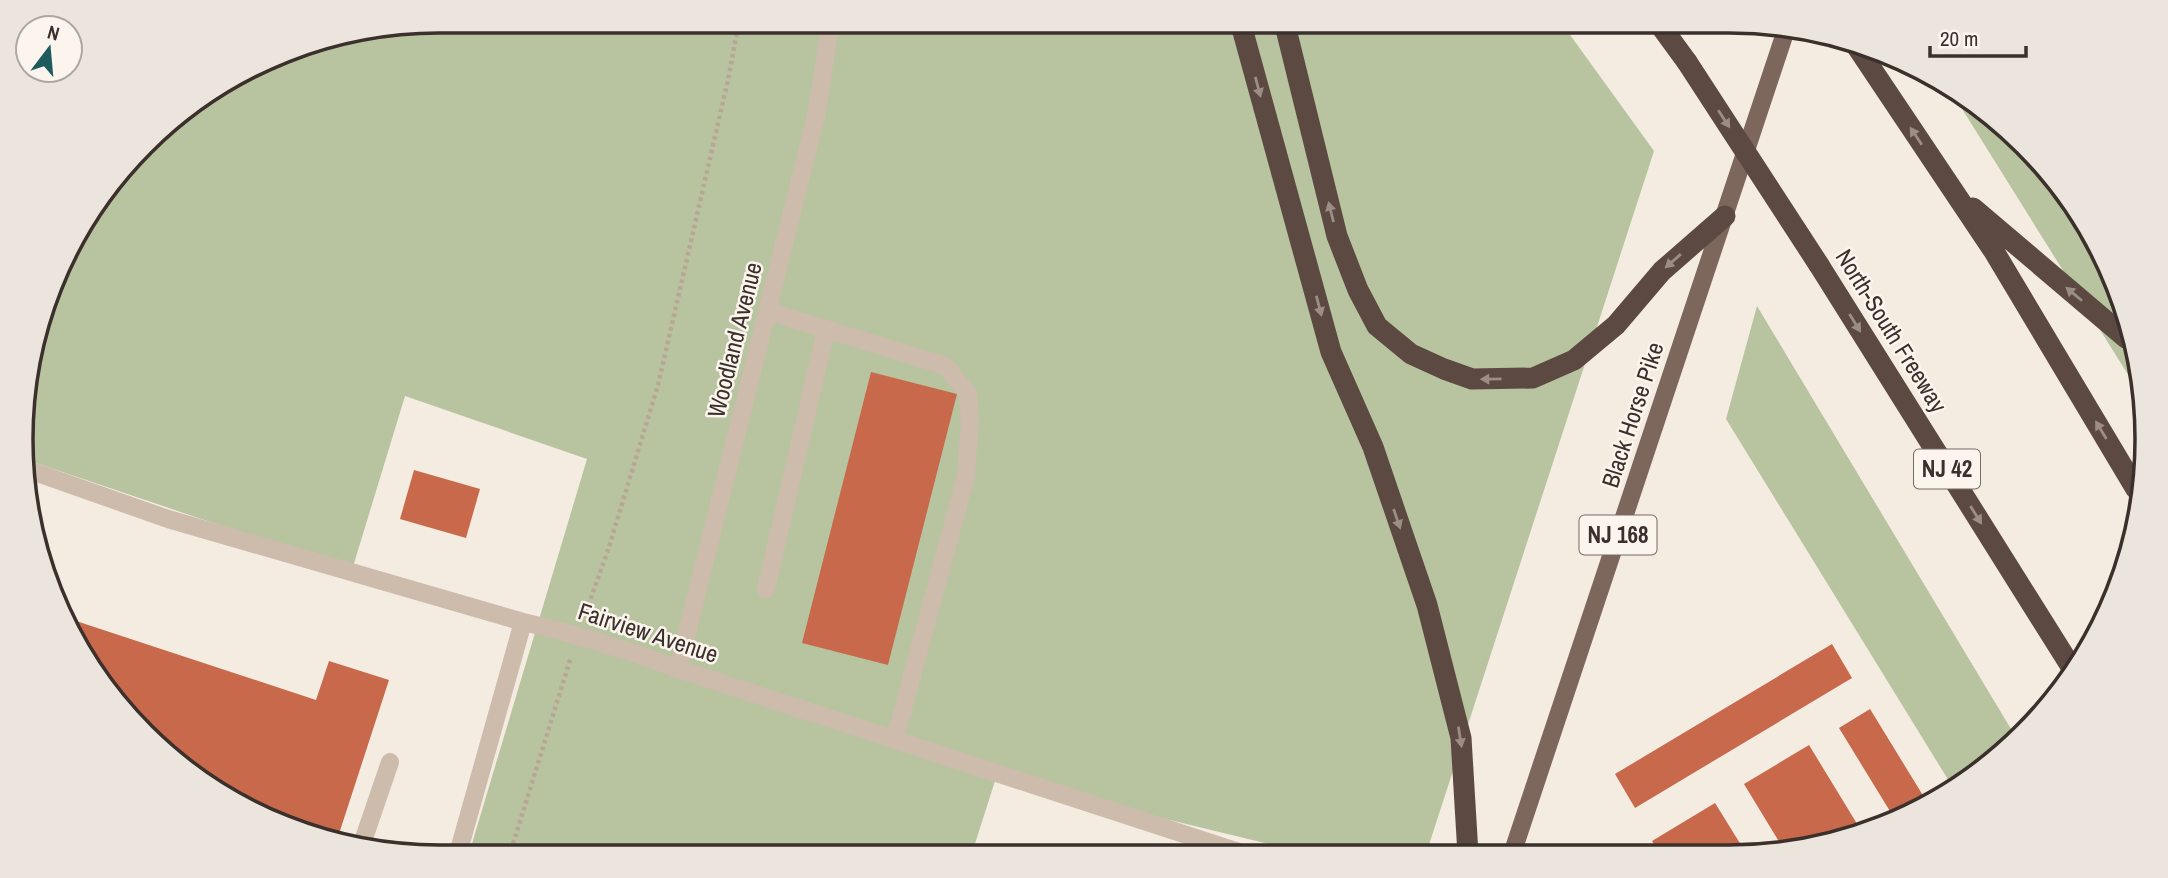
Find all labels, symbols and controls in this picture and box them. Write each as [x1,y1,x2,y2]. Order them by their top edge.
north arrow [14,14,84,84]
scale bar [1930,14,2026,58]
text: N [45,19,63,47]
text: 20 m [1940,24,1978,53]
one-way arrow [1253,76,1264,98]
one-way arrow [1717,110,1731,128]
one-way arrow [1909,127,1923,145]
one-way arrow [1325,201,1336,223]
street label: North-South Freeway [1829,243,1955,418]
one-way arrow [1664,253,1682,269]
street label: Woodland Avenue [699,259,769,421]
one-way arrow [2066,287,2083,302]
one-way arrow [1314,296,1324,317]
one-way arrow [1849,313,1862,332]
street label: Black Horse Pike [1594,338,1671,491]
one-way arrow [1480,373,1502,384]
one-way arrow [2095,421,2107,440]
road number: NJ 42 [1914,449,1980,489]
one-way arrow [1970,506,1983,525]
one-way arrow [1392,509,1403,530]
road number: NJ 168 [1580,516,1656,554]
street label: Fairview Avenue [574,594,722,670]
one-way arrow [1455,726,1466,748]

